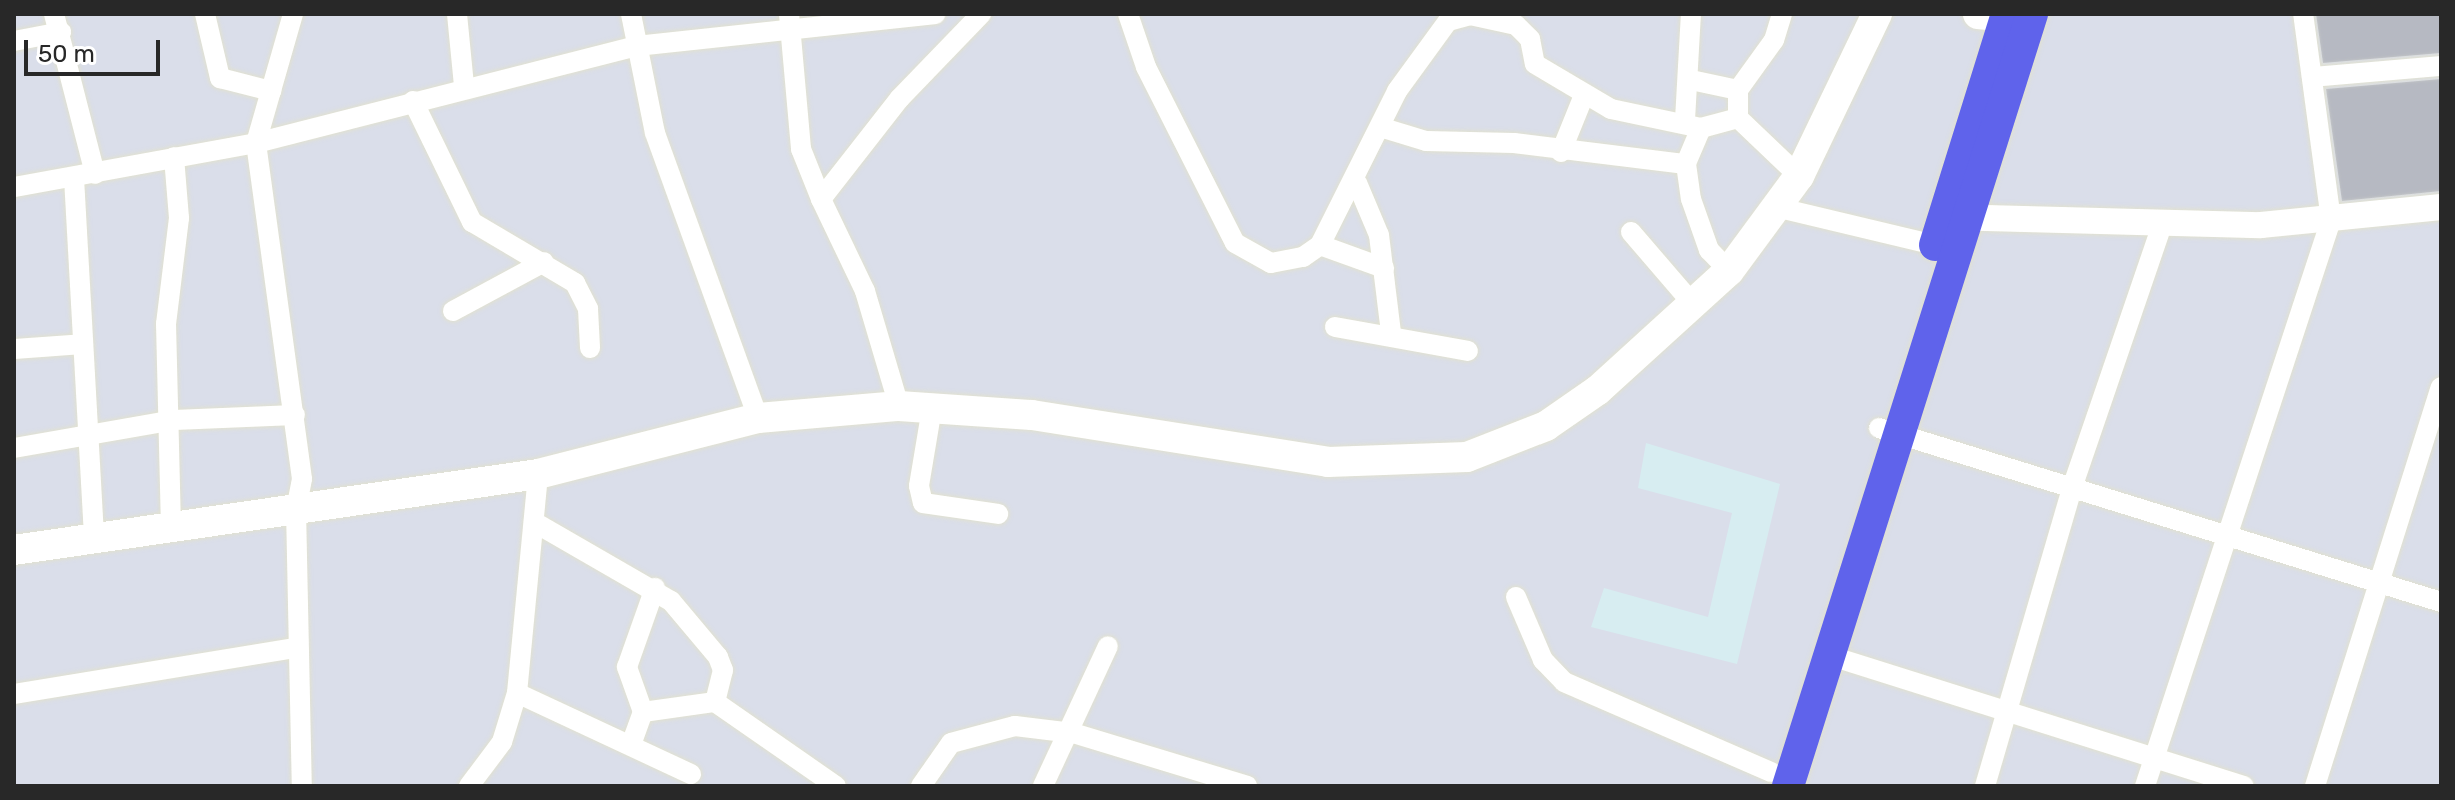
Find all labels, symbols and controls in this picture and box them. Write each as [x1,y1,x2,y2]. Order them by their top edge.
scale bar [28,24,164,74]
text: 50 m [38,40,95,68]

